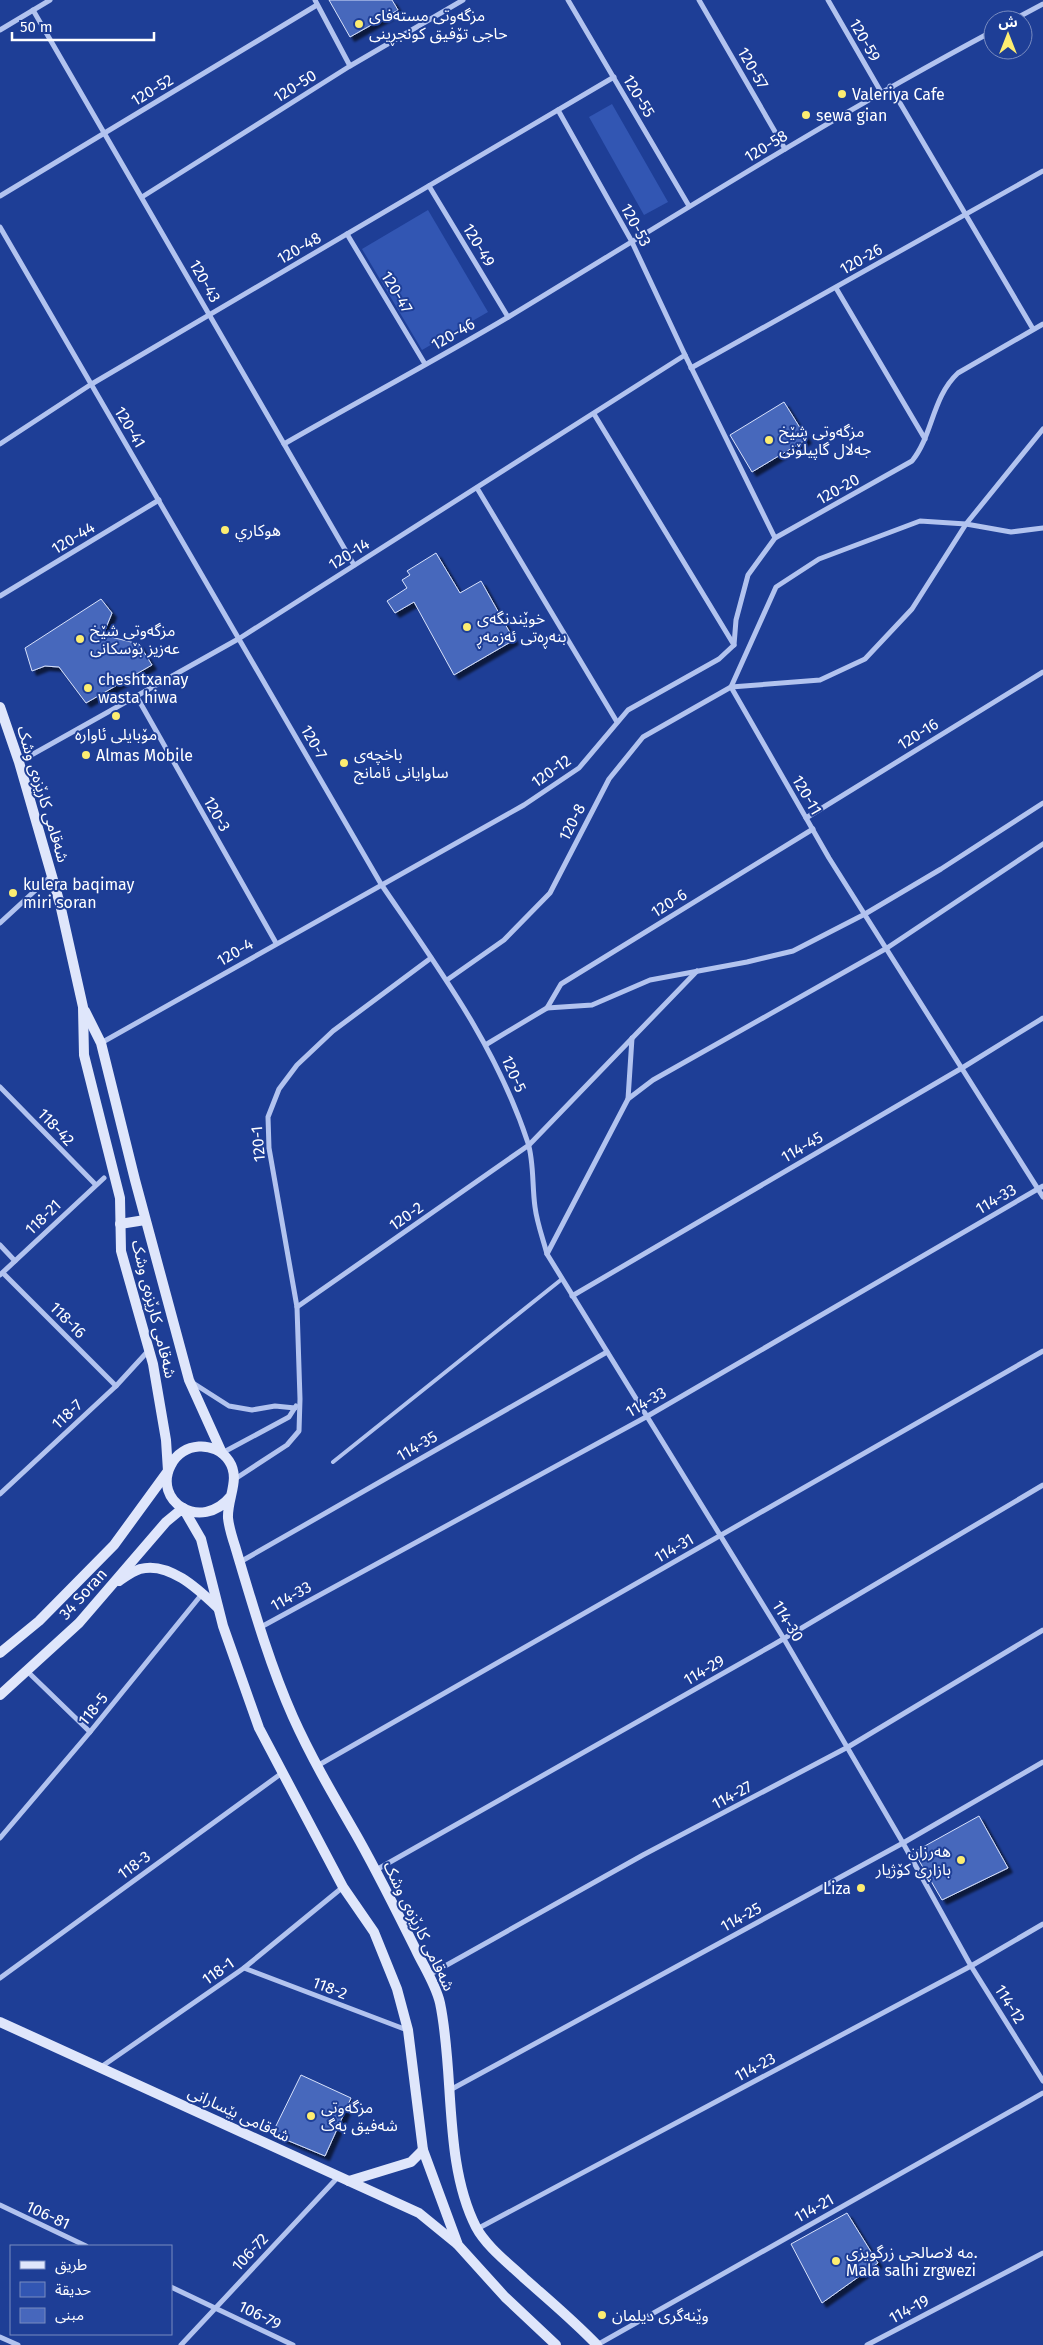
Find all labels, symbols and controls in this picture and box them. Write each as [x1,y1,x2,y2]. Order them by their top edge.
place label: مزگەوتی مستەفاى حاجى تۆفيق کونجڕینی [369,6,508,47]
scale bar [12,10,155,42]
north arrow [983,10,1033,60]
text: ش [998,14,1018,31]
street label: 120-59 [845,15,885,65]
text: 50 m [20,18,53,36]
marker: مزگەوتی مستەفاى حاجى تۆفيق کونجڕینی [353,18,365,30]
street label: 120-57 [734,44,772,92]
street label: 120-50 [270,65,320,107]
street label: 120-52 [127,70,177,110]
street label: 120-55 [619,71,659,121]
place label: Valeriya Cafe [852,85,945,104]
marker: Valeriya Cafe [836,88,848,100]
place label: sewa gian [816,106,887,125]
marker: sewa gian [800,109,812,121]
street label: 120-58 [741,126,791,166]
street label: 120-53 [617,200,655,250]
street label: 120-49 [459,220,499,270]
street label: 120-48 [274,228,324,268]
street label: 120-26 [836,240,886,278]
street label: 120-43 [185,256,225,306]
street label: 120-47 [377,268,417,316]
street label: 120-46 [428,314,478,354]
street label: 120-41 [110,403,150,451]
place label: مزگەوتی شێخ جەلال گاپیڵۆنی [779,422,871,460]
marker: مزگەوتی شێخ جەلال گاپیڵۆنی [763,434,775,446]
street label: 120-20 [813,469,863,508]
street label: 120-44 [48,517,98,558]
place label: هوكاري [235,521,281,542]
marker: هوكاري [219,524,231,536]
street label: 120-14 [325,534,373,574]
place label: خوێندنگەی بنەڕەتی ئەزمەڕ [476,609,566,650]
place label: مزگەوتی شێخ عەزیز بۆسکانی [90,621,180,658]
marker: خوێندنگەی بنەڕەتی ئەزمەڕ [461,621,473,633]
marker: مزگەوتی شێخ عەزیز بۆسکانی [74,633,86,645]
place label: cheshtxanay wasta hiwa [98,670,188,707]
marker: cheshtxanay wasta hiwa [82,682,94,694]
marker: مۆبایلی ئاوارە [110,710,122,722]
street label: 120-16 [894,714,942,754]
street label: 120-7 [297,721,331,763]
street label: شەقامی کارێزەی وشک [13,723,73,865]
place label: مۆبایلی ئاوارە [75,725,157,744]
place label: باخچەی ساوایانی ئامانج [354,745,449,785]
place label: Almas Mobile [96,746,193,765]
marker: Almas Mobile [80,749,92,761]
street label: 120-12 [528,751,575,791]
marker: باخچەی ساوایانی ئامانج [338,757,350,769]
street label: 120-11 [788,772,826,818]
street label: 120-3 [199,793,235,835]
street label: 120-8 [555,800,589,844]
place label: kulera baqimay miri soran [23,875,135,912]
street label: 120-6 [648,885,690,921]
marker: kulera baqimay miri soran [7,887,19,899]
street label: 120-4 [214,934,257,970]
street label: 120-5 [498,1053,530,1095]
street label: 118-42 [34,1104,78,1150]
street label: 120-1 [247,1125,269,1163]
street label: 114-45 [778,1128,826,1166]
street label: 114-33 [972,1180,1020,1218]
street label: 118-21 [21,1195,65,1239]
street label: 120-2 [385,1198,427,1234]
street label: شەقامی کارێزەی وشک [128,1238,180,1380]
street label: 118-16 [46,1298,90,1342]
street label: 114-33 [622,1383,670,1421]
street label: 118-7 [48,1395,86,1433]
street label: 114-35 [393,1427,441,1465]
street label: 114-31 [651,1529,697,1567]
street label: 34 Soran [55,1564,111,1624]
street label: 114-33 [267,1577,315,1615]
street label: 114-30 [768,1597,808,1645]
street label: 114-29 [680,1651,728,1689]
street label: 118-5 [74,1689,112,1729]
street label: 114-27 [709,1777,755,1813]
place label: ھەرزان بازاڕی کۆژیار [875,1842,951,1883]
street label: 118-3 [114,1847,154,1883]
marker: ھەرزان بازاڕی کۆژیار [955,1854,967,1866]
street label: شەقامی کارێزەی وشک [379,1858,459,1994]
place label: Liza [823,1879,851,1898]
marker: Liza [855,1882,867,1894]
street label: 114-25 [717,1898,765,1936]
street label: 118-1 [198,1953,238,1989]
street label: 118-2 [310,1973,350,2003]
street label: 114-12 [991,1981,1029,2027]
street label: 114-23 [731,2048,779,2086]
street label: شەقامی بێسارانی [185,2082,293,2146]
place label: مزگەوتی شەفیق بەگ [321,2098,398,2136]
marker: مزگەوتی شەفیق بەگ [305,2110,317,2122]
street label: 114-21 [791,2189,837,2227]
street label: 106-81 [23,2197,73,2233]
street label: 106-72 [228,2229,272,2275]
place label: مه لاصالحی زرگویزی. Mala salhi zrgwezi [846,2243,978,2280]
legend [10,2245,172,2335]
marker: مه لاصالحی زرگویزی. Mala salhi zrgwezi [830,2255,842,2267]
text: طريق [55,2256,87,2275]
text: حديقة [55,2281,91,2299]
street label: 114-19 [886,2291,932,2327]
street label: 106-79 [236,2297,284,2333]
text: مبنى [55,2306,84,2324]
place label: وێنە‌گری دیلمان [612,2306,709,2325]
marker: وێنە‌گری دیلمان [596,2309,608,2321]

